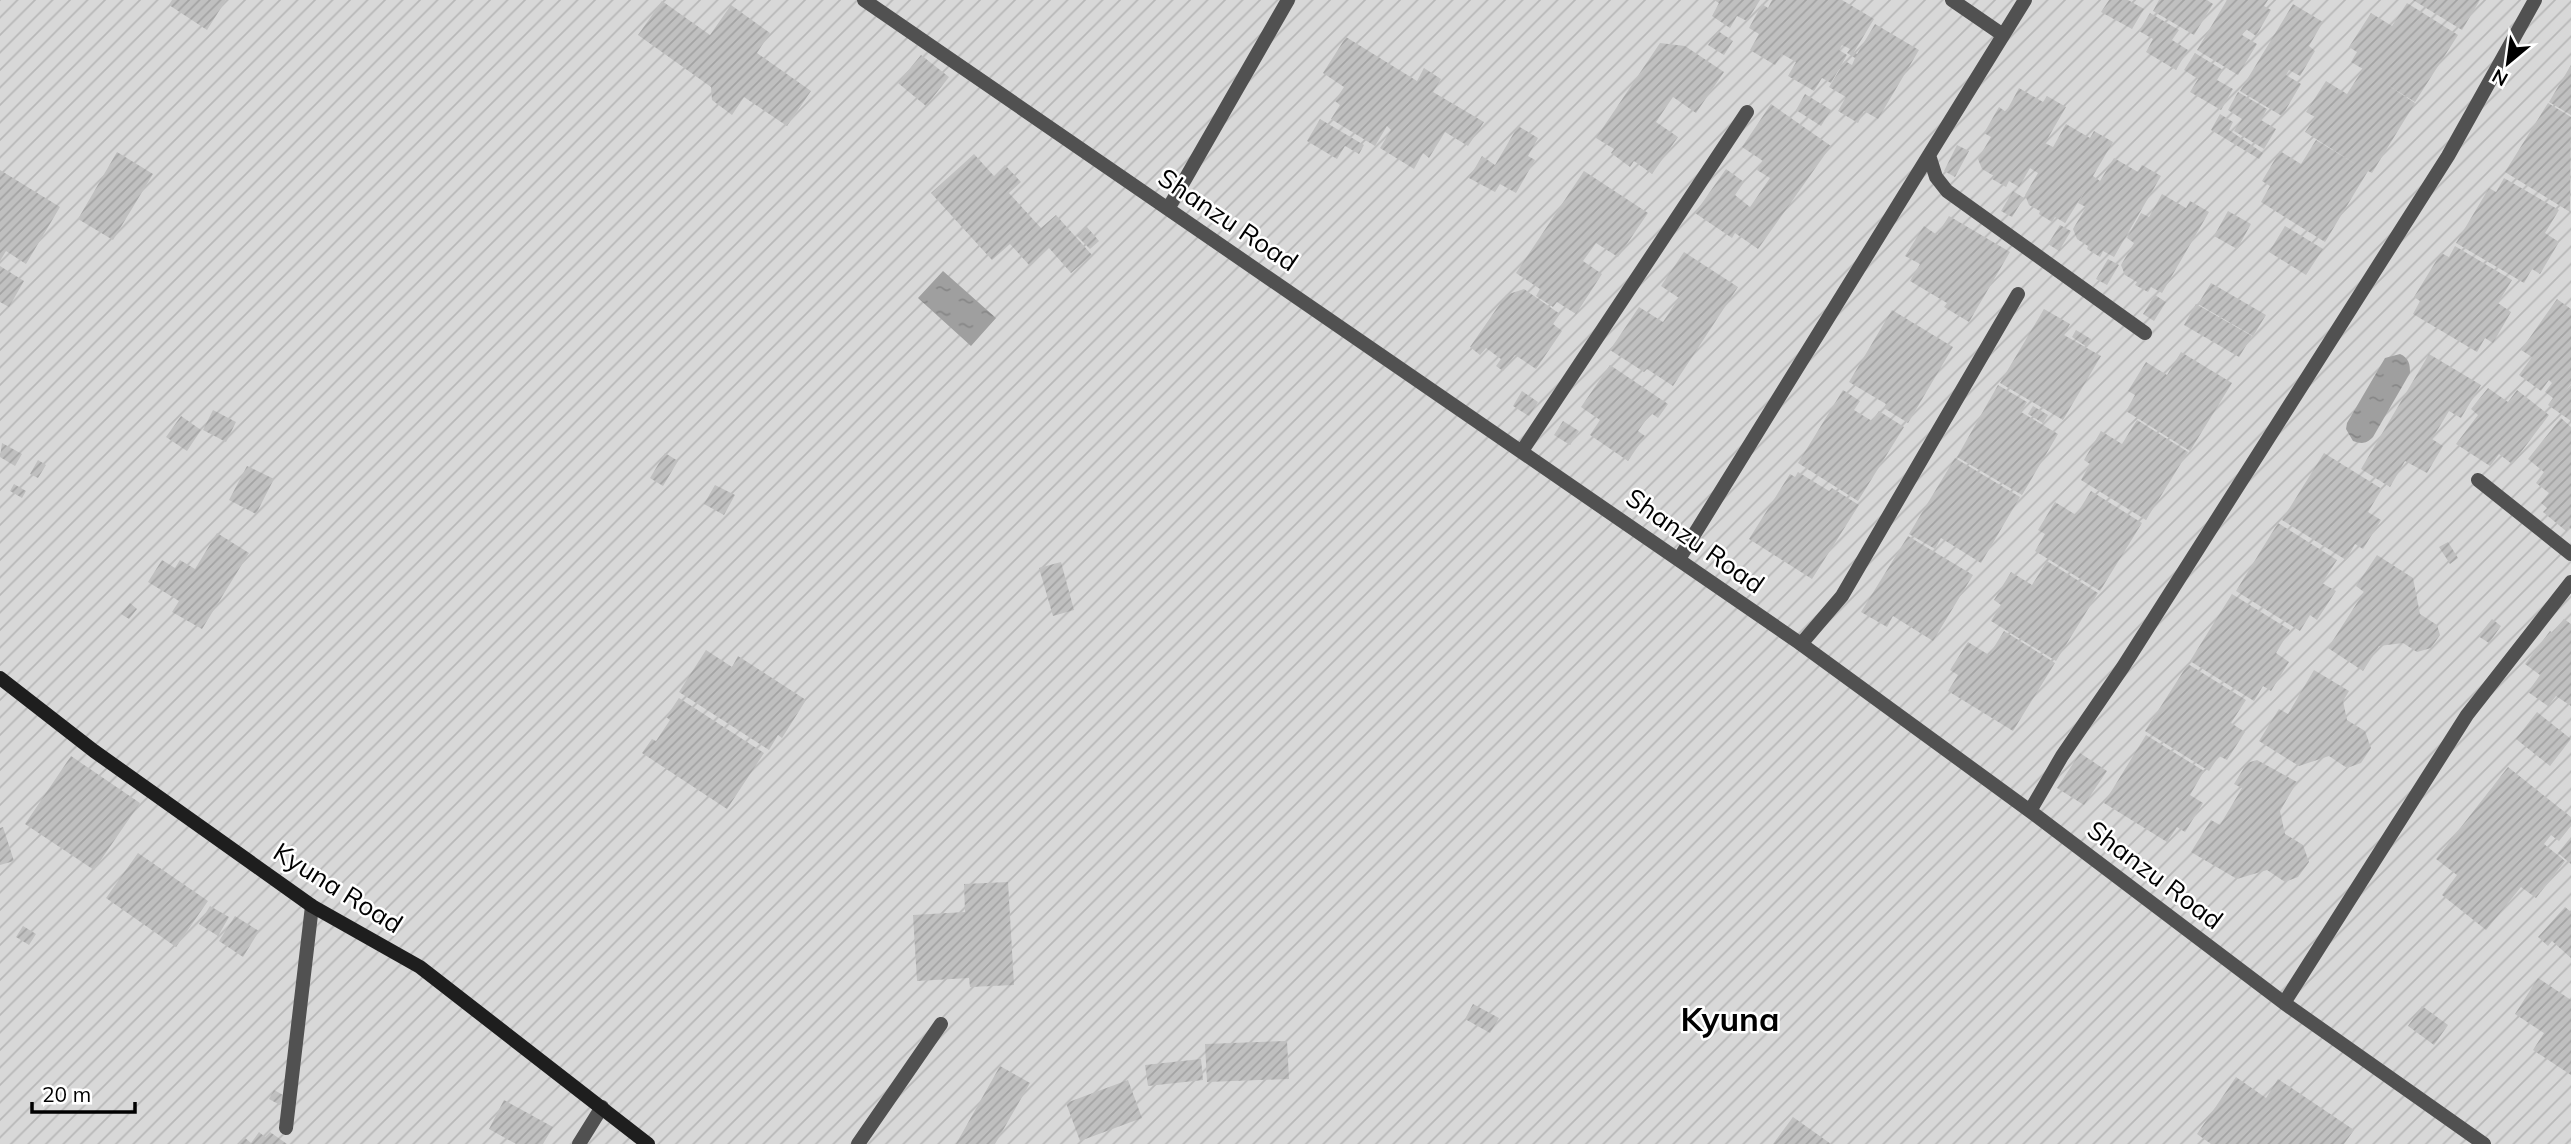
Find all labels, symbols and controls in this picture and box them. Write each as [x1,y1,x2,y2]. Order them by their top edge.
north arrow [2473,28,2543,98]
text: N [2488,64,2512,92]
street label: Shanzu Road [1152,161,1304,278]
street label: Shanzu Road [1620,481,1771,600]
street label: Shanzu Road [2081,813,2230,936]
street label: Kyuna Road [268,835,409,940]
district label: Kyuna [1681,998,1779,1039]
scale bar [32,1070,135,1114]
text: 20 m [42,1081,91,1107]

